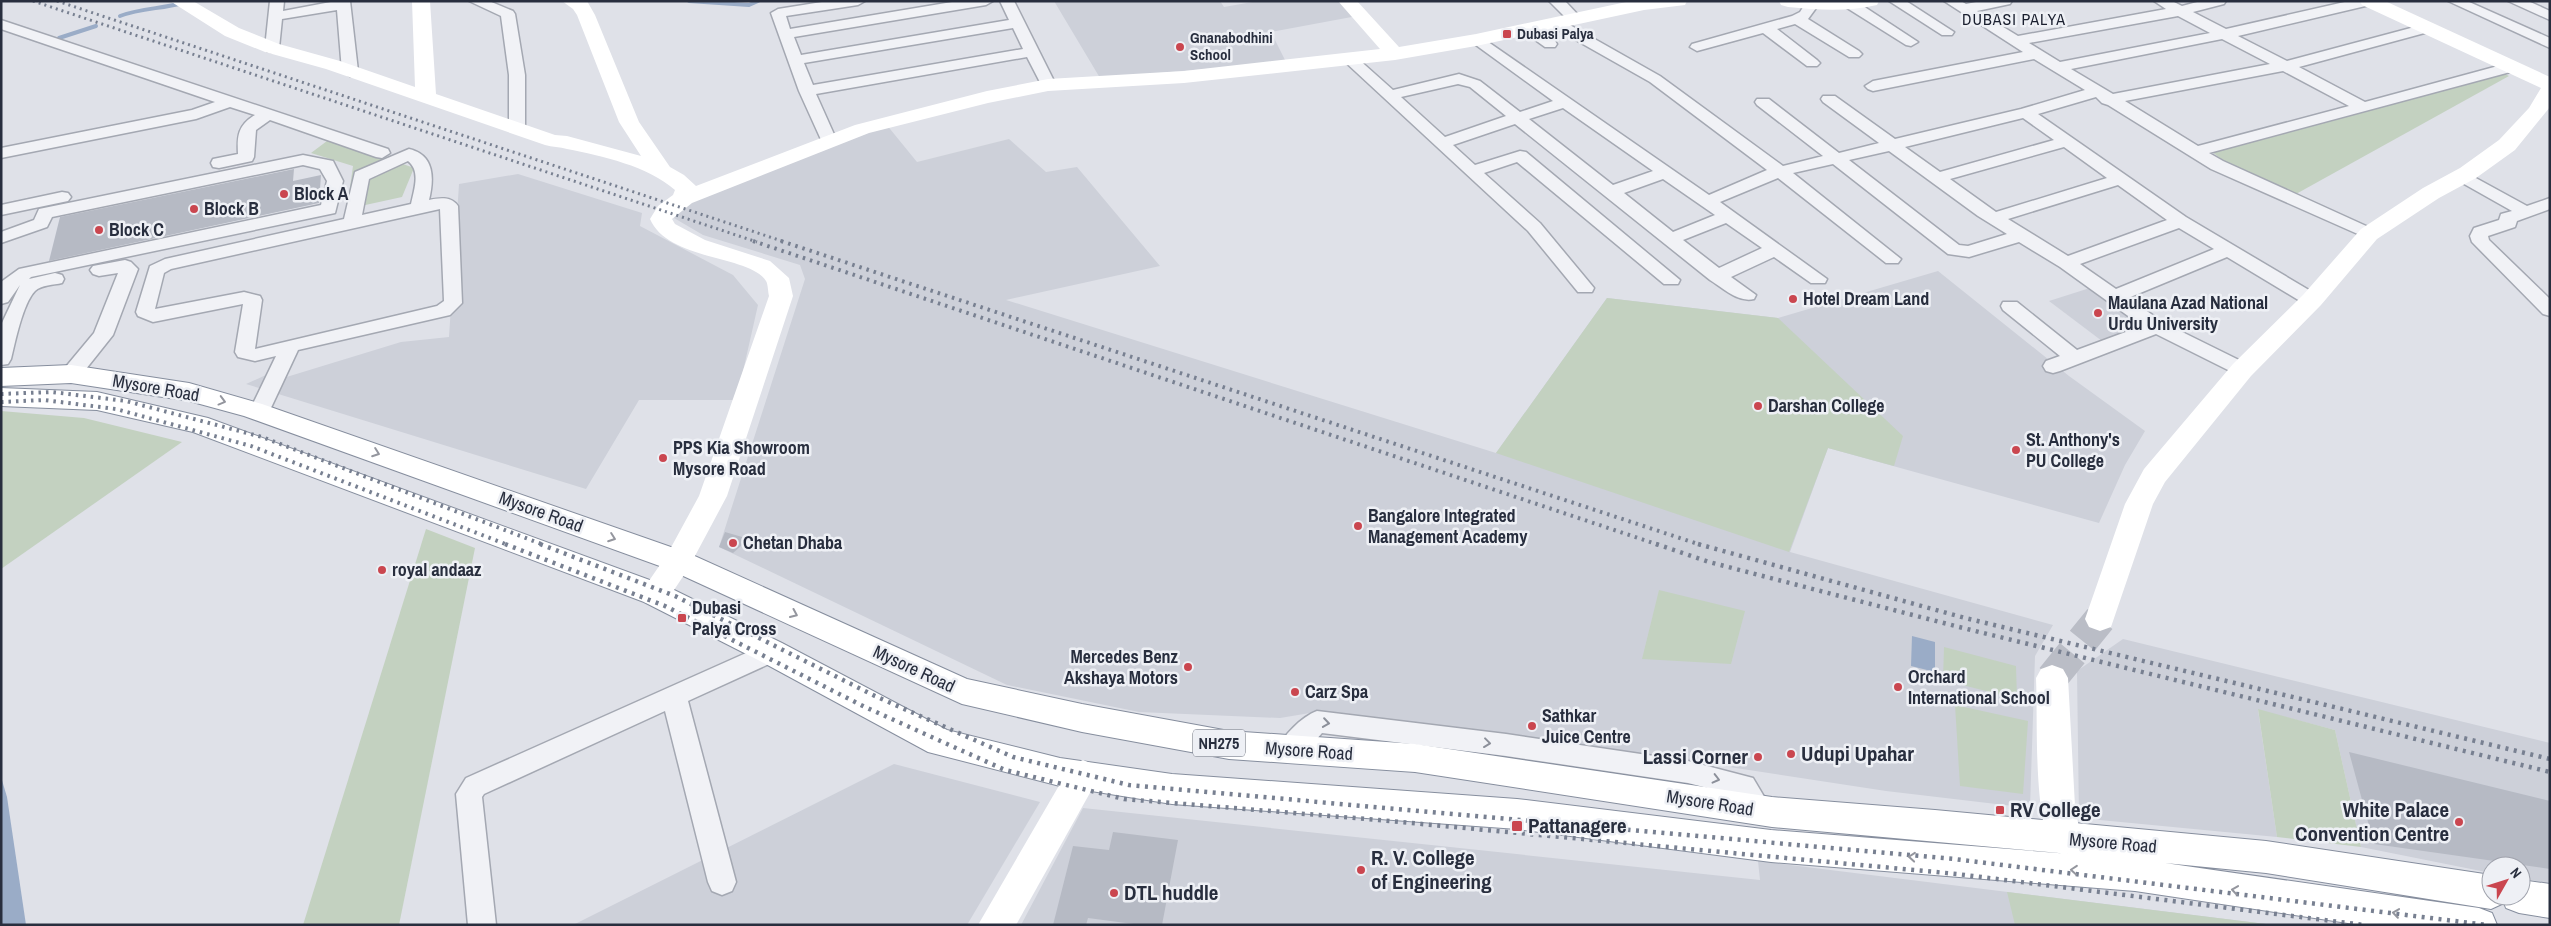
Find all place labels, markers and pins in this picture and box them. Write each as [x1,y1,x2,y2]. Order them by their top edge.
place label: Dubasi Palya [1517,23,1594,44]
place label: Gnanabodhini School [1190,27,1273,65]
marker: Dubasi Palya [1501,28,1513,40]
marker: Gnanabodhini School [1174,41,1186,53]
place label: Block A [294,181,349,206]
marker: Block A [278,188,290,200]
place label: Block B [204,196,259,221]
marker: Block B [188,203,200,215]
place label: Block C [109,217,164,242]
marker: Block C [93,224,105,236]
place label: Hotel Dream Land [1803,286,1929,311]
place label: Maulana Azad National Urdu University [2108,290,2268,336]
marker: Hotel Dream Land [1787,293,1799,305]
marker: Maulana Azad National Urdu University [2092,307,2104,319]
place label: Darshan College [1768,393,1884,418]
marker: Darshan College [1752,400,1764,412]
place label: St. Anthony's PU College [2026,427,2120,473]
place label: PPS Kia Showroom Mysore Road [673,435,810,481]
marker: St. Anthony's PU College [2010,444,2022,456]
marker: PPS Kia Showroom Mysore Road [657,452,669,464]
place label: Bangalore Integrated Management Academy [1368,503,1528,549]
marker: Bangalore Integrated Management Academy [1352,520,1364,532]
place label: Chetan Dhaba [743,530,843,555]
marker: Chetan Dhaba [727,537,739,549]
place label: royal andaaz [392,557,482,582]
marker: royal andaaz [376,564,388,576]
place label: Dubasi Palya Cross [692,595,777,641]
marker: Dubasi Palya Cross [676,612,688,624]
place label: Mercedes Benz Akshaya Motors [1064,644,1179,690]
marker: Mercedes Benz Akshaya Motors [1182,661,1194,673]
place label: Orchard International School [1908,664,2050,710]
place label: Carz Spa [1305,679,1369,704]
marker: Orchard International School [1892,681,1904,693]
marker: Carz Spa [1289,686,1301,698]
place label: Sathkar Juice Centre [1542,703,1631,749]
marker: Sathkar Juice Centre [1526,720,1538,732]
place label: Udupi Upahar [1801,739,1914,768]
place label: Lassi Corner [1643,742,1748,771]
marker: Udupi Upahar [1785,748,1797,760]
marker: Lassi Corner [1752,751,1764,763]
place label: RV College [2010,795,2101,824]
place label: White Palace Convention Centre [2295,795,2449,848]
marker: RV College [1994,804,2006,816]
place label: Pattanagere [1528,811,1627,840]
marker: White Palace Convention Centre [2453,816,2465,828]
marker: Pattanagere [1510,819,1524,833]
place label: R. V. College of Engineering [1371,843,1492,896]
marker: R. V. College of Engineering [1355,864,1367,876]
place label: DTL huddle [1124,878,1218,907]
marker: DTL huddle [1108,887,1120,899]

